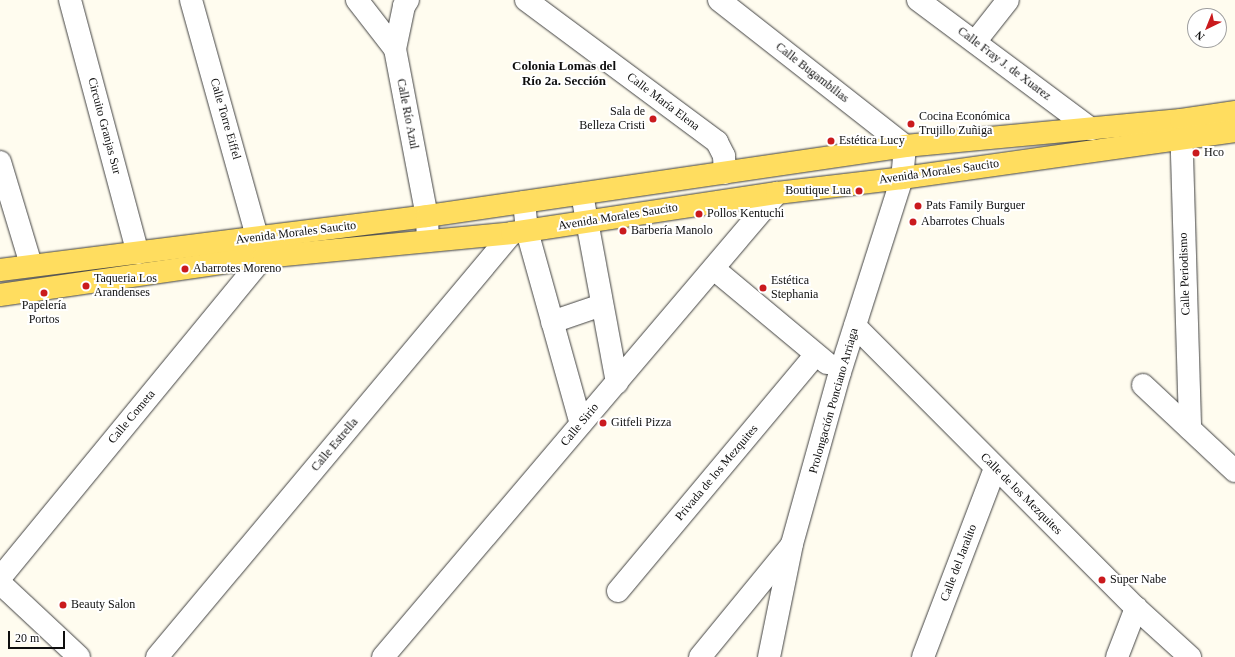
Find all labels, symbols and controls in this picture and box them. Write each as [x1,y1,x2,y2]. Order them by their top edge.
north arrow [1187,8,1227,48]
street label: Calle Fray J. de Xuarez [955,24,1053,104]
text: N [1193,29,1207,43]
street label: Calle Bugambilias [773,40,851,106]
district label: Colonia Lomas del Río 2a. Sección [512,59,616,90]
street label: Calle María Elena [624,70,702,134]
street label: Circuito Granjas Sur [84,76,124,176]
street label: Calle Torre Eiffel [206,77,244,161]
street label: Calle Río Azul [393,77,421,151]
place label: Sala de Belleza Cristi [579,105,645,133]
place label: Cocina Económica Trujillo Zuñiga [919,110,1010,138]
marker: Sala de Belleza Cristi [648,114,658,124]
marker: Cocina Económica Trujillo Zuñiga [906,119,916,129]
place label: Estética Lucy [839,134,905,148]
marker: Estética Lucy [826,136,836,146]
place label: Hco [1204,146,1224,160]
marker: Hco [1191,148,1201,158]
street label: Avenida Morales Saucito [878,156,1000,188]
place label: Boutique Lua [785,184,851,198]
marker: Boutique Lua [854,186,864,196]
place label: Pats Family Burguer [926,199,1025,213]
street label: Avenida Morales Saucito [557,200,679,234]
marker: Pats Family Burguer [913,201,923,211]
place label: Pollos Kentuchi [707,207,784,221]
marker: Pollos Kentuchi [694,209,704,219]
place label: Abarrotes Chuals [921,215,1005,229]
marker: Abarrotes Chuals [908,217,918,227]
street label: Avenida Morales Saucito [235,218,357,248]
place label: Barbería Manolo [631,224,713,238]
marker: Barbería Manolo [618,226,628,236]
street label: Calle Periodismo [1176,232,1194,316]
place label: Abarrotes Moreno [193,262,281,276]
marker: Abarrotes Moreno [180,264,190,274]
place label: Taqueria Los Arandenses [94,272,157,300]
place label: Estética Stephania [771,274,818,302]
marker: Taqueria Los Arandenses [81,281,91,291]
marker: Estética Stephania [758,283,768,293]
marker: Papelería Portos [39,288,49,298]
place label: Papelería Portos [22,299,66,327]
street label: Prolongación Ponciano Arriaga [806,326,862,476]
street label: Calle Cometa [105,387,159,447]
street label: Calle Sirio [558,401,602,449]
street label: Calle Estrella [309,415,361,475]
place label: Gitfeli Pizza [611,416,671,430]
marker: Gitfeli Pizza [598,418,608,428]
street label: Privada de los Mezquites [673,422,761,524]
street label: Calle de los Mezquites [977,450,1065,538]
street label: Calle del Jaralito [938,522,980,604]
place label: Super Nabe [1110,573,1166,587]
marker: Super Nabe [1097,575,1107,585]
place label: Beauty Salon [71,598,135,612]
marker: Beauty Salon [58,600,68,610]
scale bar [10,623,67,649]
text: 20 m [15,631,39,645]

